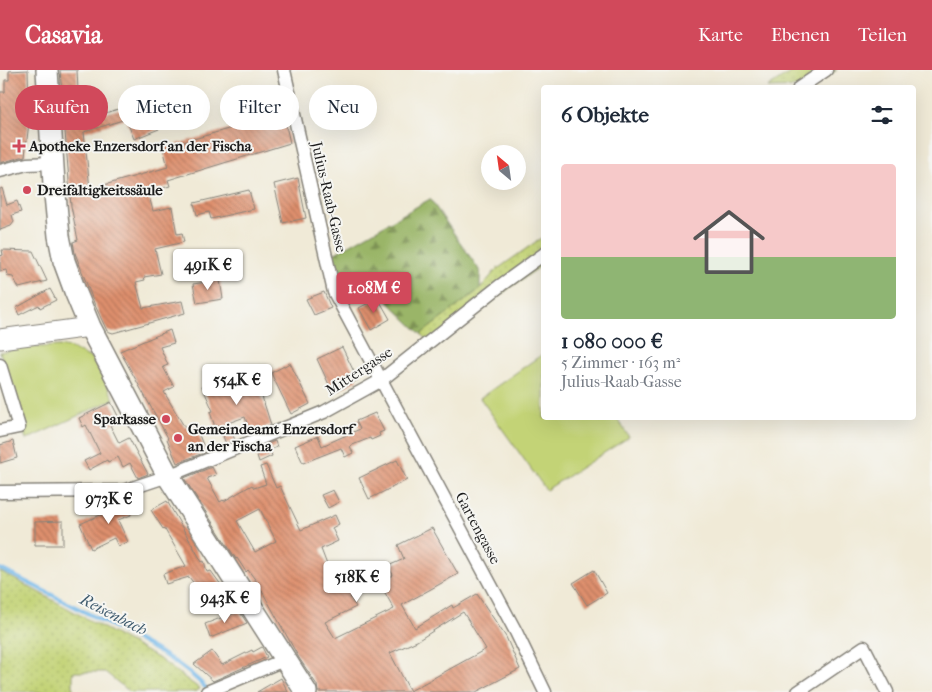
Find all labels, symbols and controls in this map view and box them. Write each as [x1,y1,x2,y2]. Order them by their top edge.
text: Casavia [25,21,102,49]
text: Karte [698,25,743,46]
text: Ebenen [771,25,830,46]
text: Teilen [858,25,907,46]
chip: Kaufen [15,85,108,130]
chip: Mieten [118,85,210,130]
chip: Filter [220,85,299,130]
chip: Neu [309,85,377,130]
icon: filters [868,101,896,129]
text: 6 Objekte [561,103,649,127]
place label: Apotheke Enzersdorf an der Fischa [28,137,253,155]
street label: Julius-Raab-Gasse [307,139,351,255]
marker: Apotheke Enzersdorf an der Fischa [13,140,25,152]
north arrow [481,145,526,190]
map controls [481,145,526,190]
place label: Dreifaltigkeitssäule [37,181,163,199]
marker: Dreifaltigkeitssäule [21,184,33,196]
icon: home [684,197,774,287]
pin: 491K € [167,248,249,291]
text: 491K € [184,255,232,274]
pin: 1.08M € [328,272,420,314]
text: 1.08M € [347,278,401,297]
text: 1 080 000 € [561,329,663,353]
street label: Mittergasse [322,342,396,399]
text: 5 Zimmer · 163 m² [561,353,680,372]
pin: 554K € [196,364,278,406]
text: 554K € [213,370,261,389]
text: Julius-Raab-Gasse [561,372,682,391]
place label: Sparkasse [94,410,157,428]
marker: Sparkasse [160,413,172,425]
place label: Gemeindeamt Enzersdorf an der Fischa [188,420,357,455]
marker: Gemeindeamt Enzersdorf an der Fischa [172,432,184,444]
pin: 973K € [68,482,150,525]
text: 973K € [85,489,133,508]
street label: Gartengasse [452,489,505,568]
pin: 518K € [316,560,398,603]
text: 518K € [334,567,380,586]
pin: 943K € [184,582,266,624]
text: 943K € [201,588,249,607]
water label: Reisenbach [76,589,150,639]

